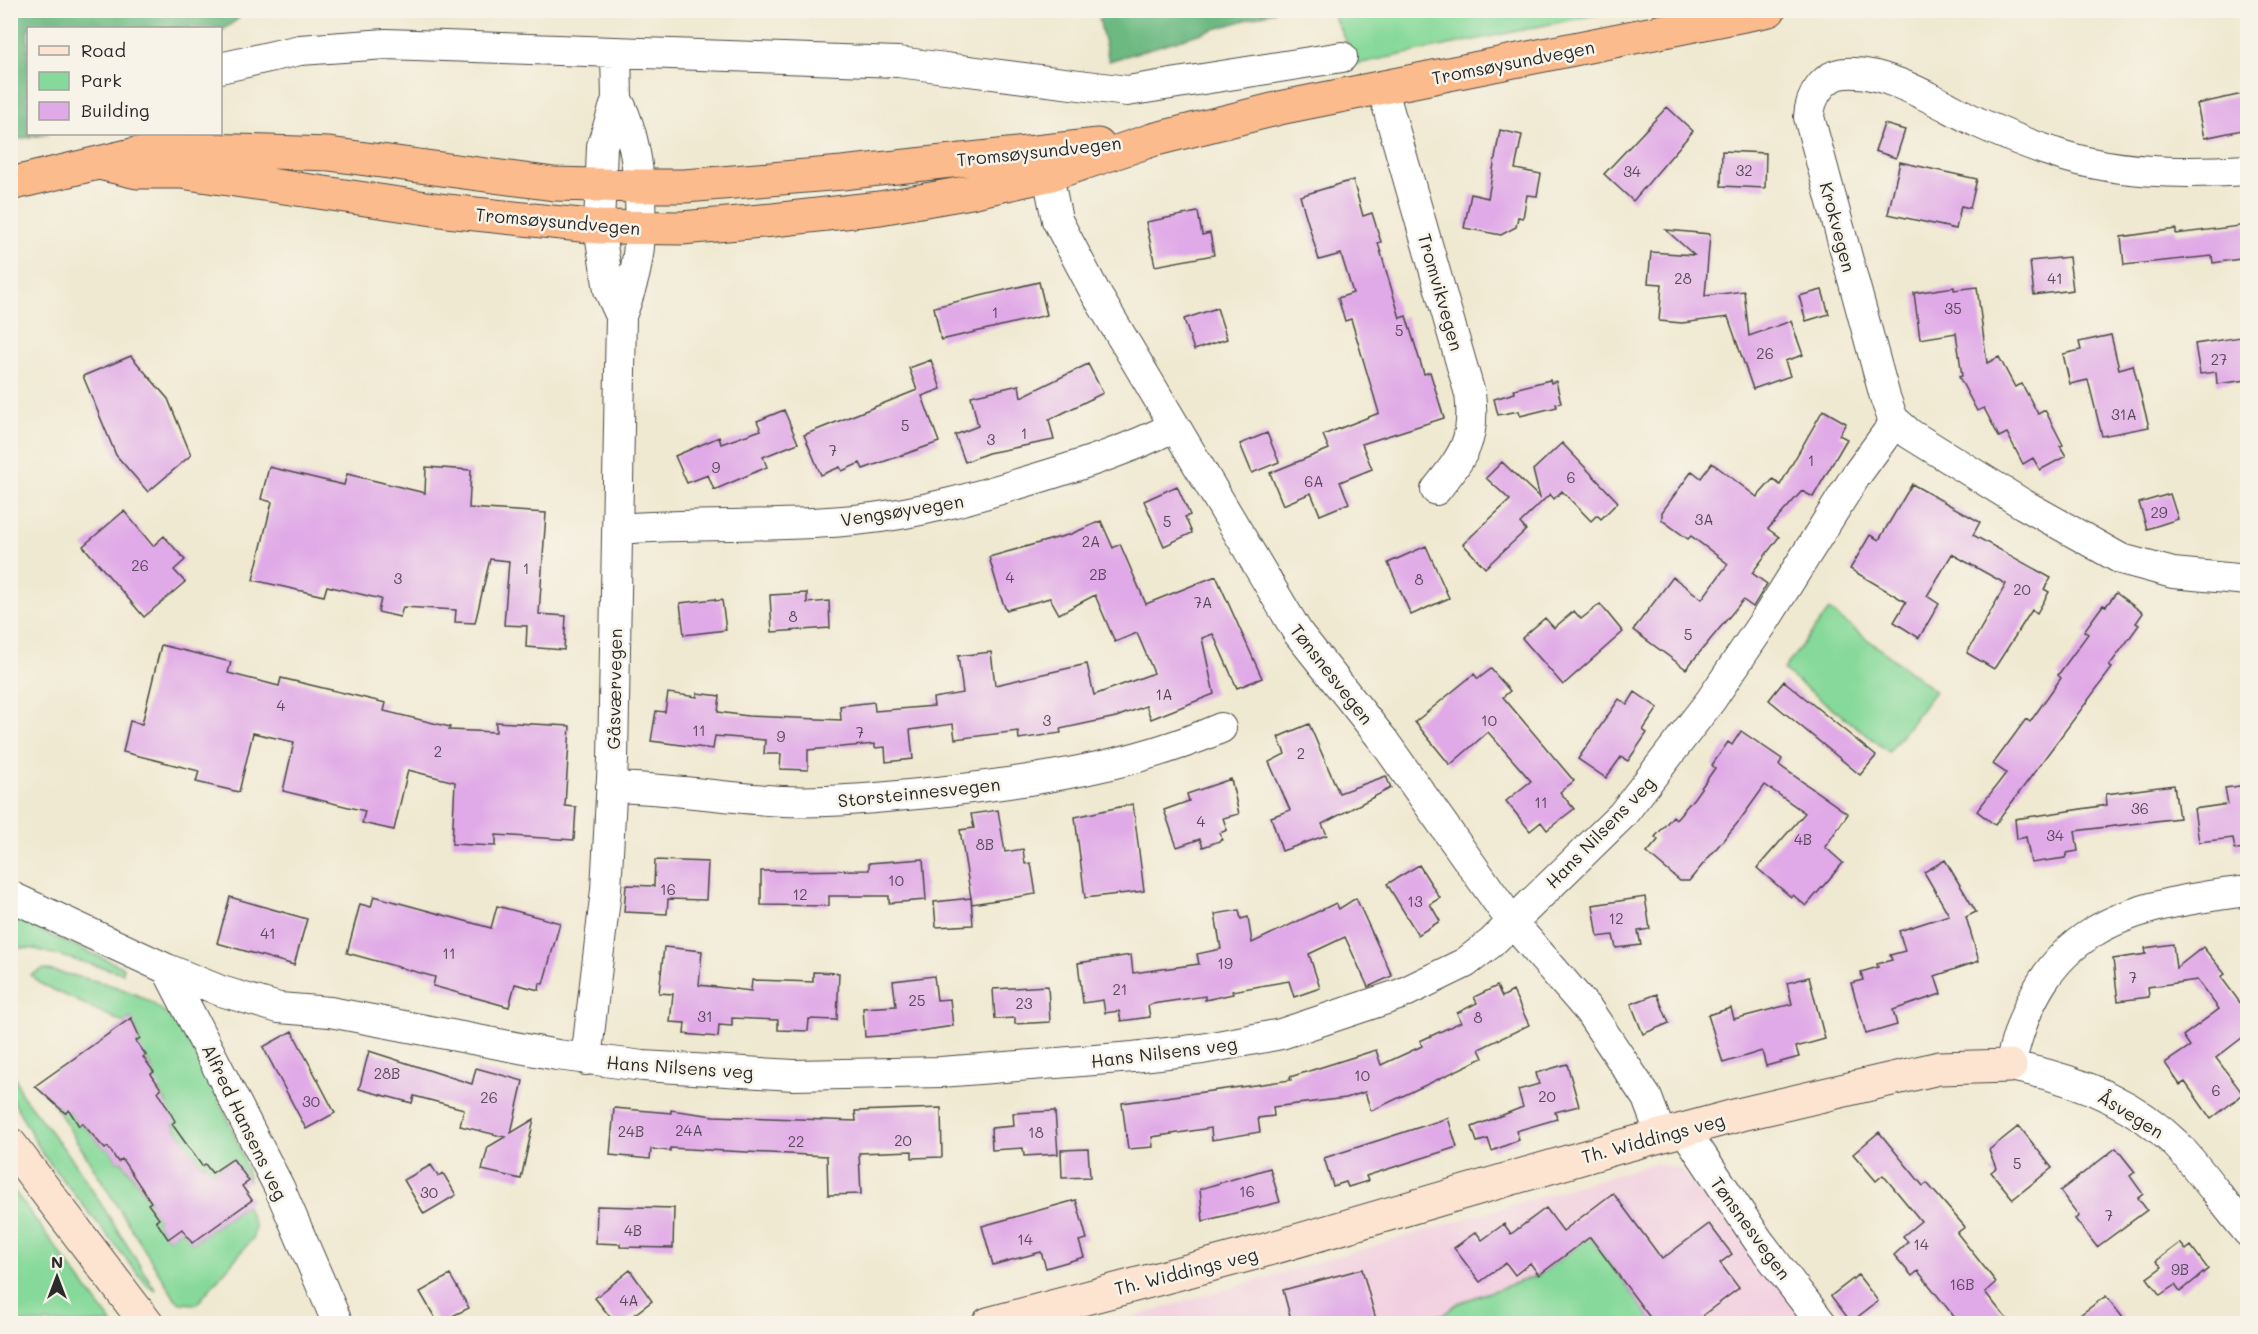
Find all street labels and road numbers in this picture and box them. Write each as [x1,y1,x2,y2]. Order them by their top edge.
street label: Tromsøysundvegen [1430,34,1596,90]
street label: Tromsøysundvegen [956,130,1122,172]
street label: Krokvegen [1814,179,1862,275]
street label: Tromsøysundvegen [475,202,641,240]
street label: Tromvikvegen [1413,231,1469,353]
street label: Vengsøyvegen [839,488,965,532]
street label: Tønsnesvegen [1285,619,1379,729]
street label: Gåsværvegen [601,628,627,750]
street label: Hans Nilsens veg [1540,771,1660,893]
street label: Storsteinnesvegen [837,772,1001,812]
street label: Hans Nilsens veg [1089,1031,1239,1073]
street label: Alfred Hansens veg [197,1040,293,1204]
street label: Hans Nilsens veg [606,1050,754,1084]
street label: Åsvegen [2094,1084,2168,1144]
street label: Th. Widdings veg [1579,1107,1727,1169]
street label: Tønsnesvegen [1706,1172,1796,1284]
street label: Th. Widdings veg [1112,1242,1260,1300]

